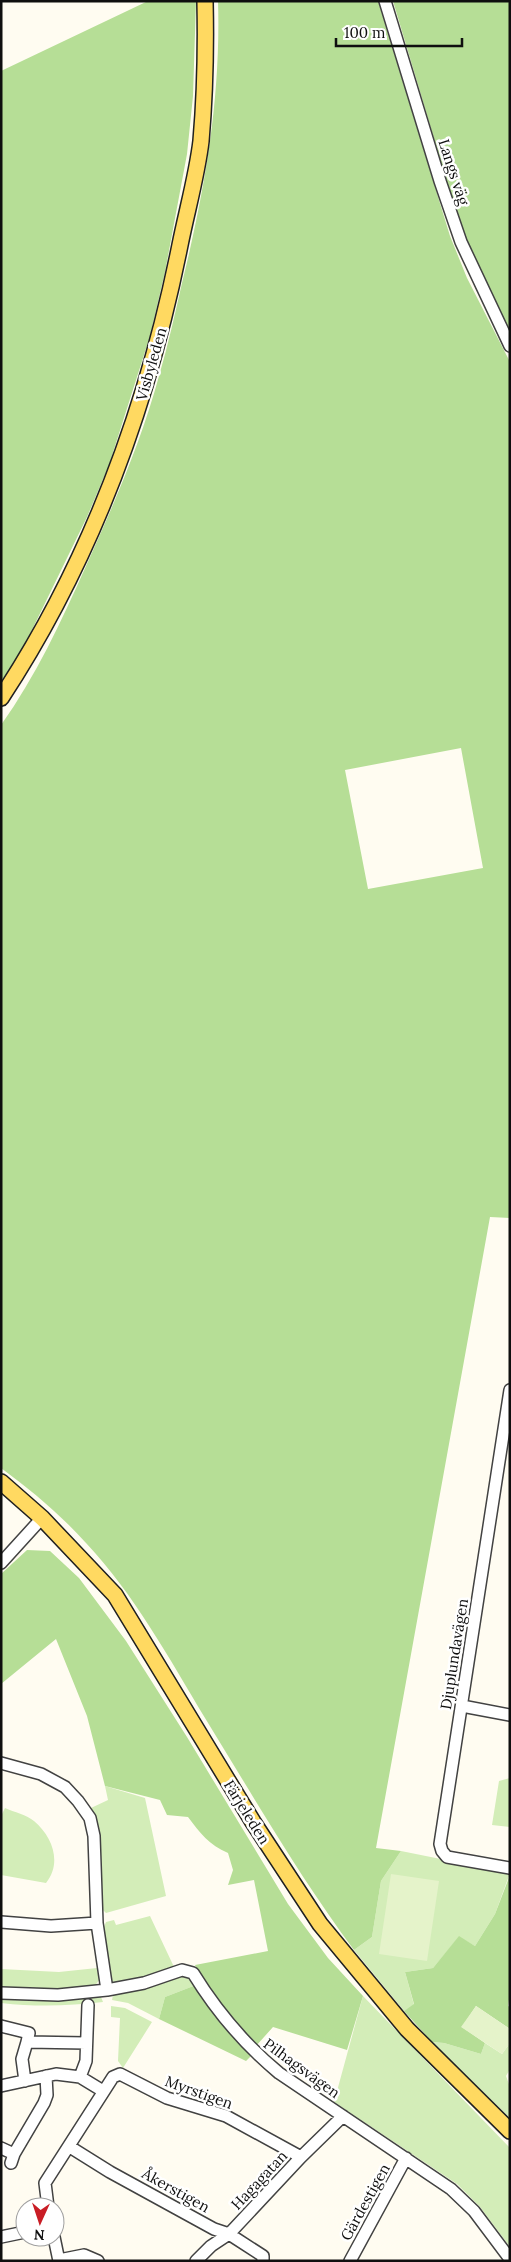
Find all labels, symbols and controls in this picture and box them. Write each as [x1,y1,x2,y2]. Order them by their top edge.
scale bar [336,15,462,47]
text: 100 m [344,23,385,42]
street label: Langs väg [434,136,474,208]
street label: Visbyleden [131,325,171,404]
street label: Djuplundavägen [436,1597,472,1711]
street label: Färjeleden [220,1776,274,1848]
street label: Pilhagsvägen [260,2034,344,2102]
street label: Myrstigen [163,2071,235,2113]
street label: Hagagatan [227,2146,291,2214]
street label: Gärdestigen [336,2160,394,2244]
street label: Åkerstigen [138,2163,213,2216]
north arrow [15,2197,65,2247]
text: N [33,2226,45,2244]

